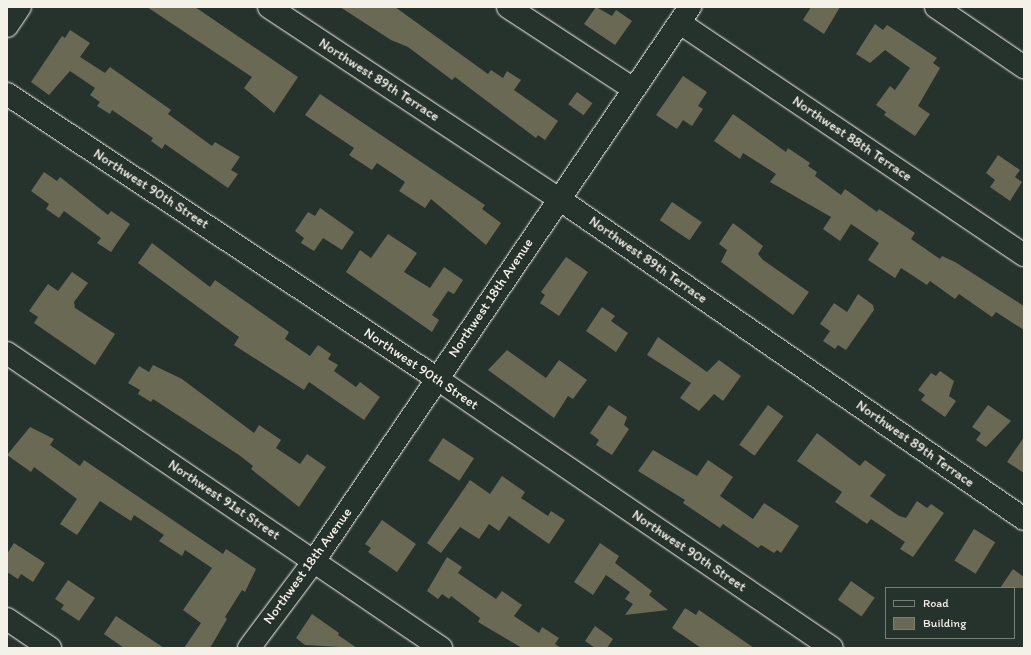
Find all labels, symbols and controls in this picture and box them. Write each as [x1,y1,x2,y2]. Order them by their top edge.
street label: Northwest 89th Terrace [316,35,442,125]
street label: Northwest 88th Terrace [789,93,915,185]
street label: Northwest 90th Street [90,145,212,233]
street label: Northwest 89th Terrace [586,213,710,307]
street label: Northwest 18th Avenue [445,236,537,360]
street label: Northwest 90th Street [361,325,481,413]
street label: Northwest 89th Terrace [853,397,977,491]
street label: Northwest 91st Street [165,456,283,544]
street label: Northwest 18th Avenue [260,505,356,627]
street label: Northwest 90th Street [629,507,749,595]
legend [885,587,1015,639]
text: Road [923,596,949,610]
text: Building [923,616,966,630]

